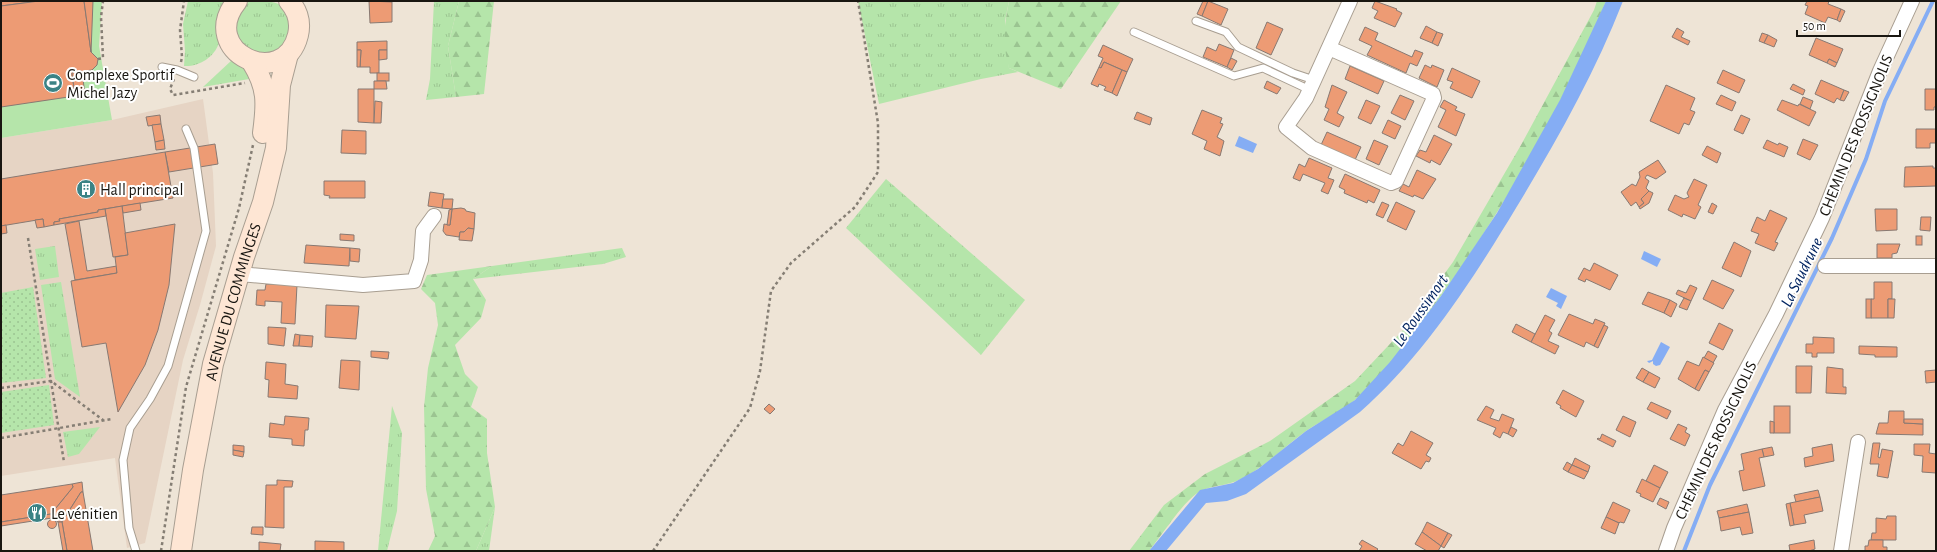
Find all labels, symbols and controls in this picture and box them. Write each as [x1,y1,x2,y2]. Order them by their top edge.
scale bar [1797,12,1900,38]
text: 50 m [1803,20,1826,32]
street label: CHEMIN DES ROSSIGNOLIS [1816,52,1896,218]
place label: Complexe Sportif Michel Jazy [67,67,175,102]
sports icon: Complexe Sportif Michel Jazy [42,72,64,94]
building icon: Hall principal [75,178,97,200]
place label: Hall principal [100,182,183,198]
street label: AVENUE DU COMMINGES [203,221,264,382]
water label: La Saudrune [1777,235,1825,310]
water label: Le Roussimort [1389,271,1452,349]
street label: CHEMIN DES ROSSIGNOLIS [1672,359,1760,522]
restaurant icon: Le vénitien [26,502,48,524]
place label: Le vénitien [51,506,118,522]

